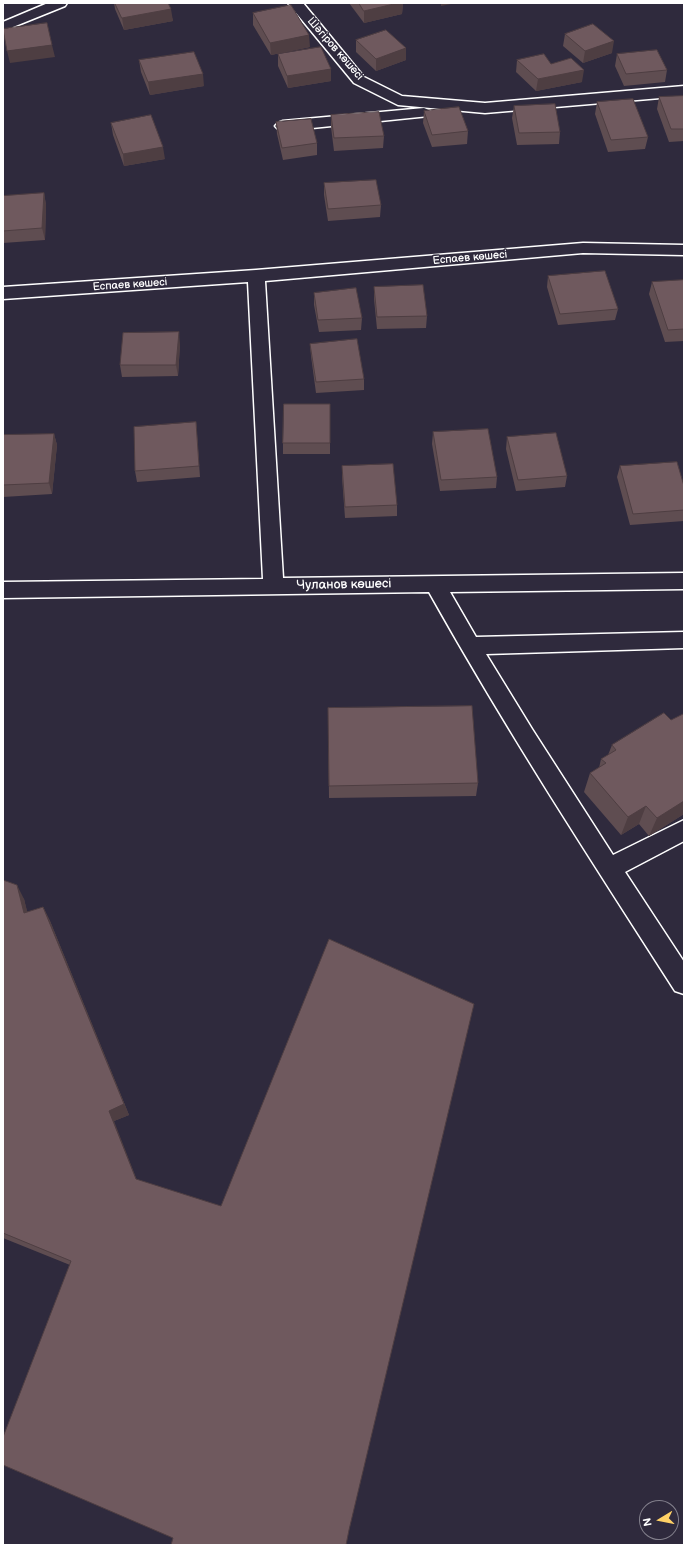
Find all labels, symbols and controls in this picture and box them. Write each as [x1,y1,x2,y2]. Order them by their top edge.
street label: Шәгіров көшесі [304,15,366,83]
street label: Еспаев көшесі [432,248,508,268]
street label: Еспаев көшесі [92,276,168,294]
street label: Чуланов көшесі [296,576,392,594]
north arrow [639,1500,679,1540]
text: N [641,1517,655,1527]

